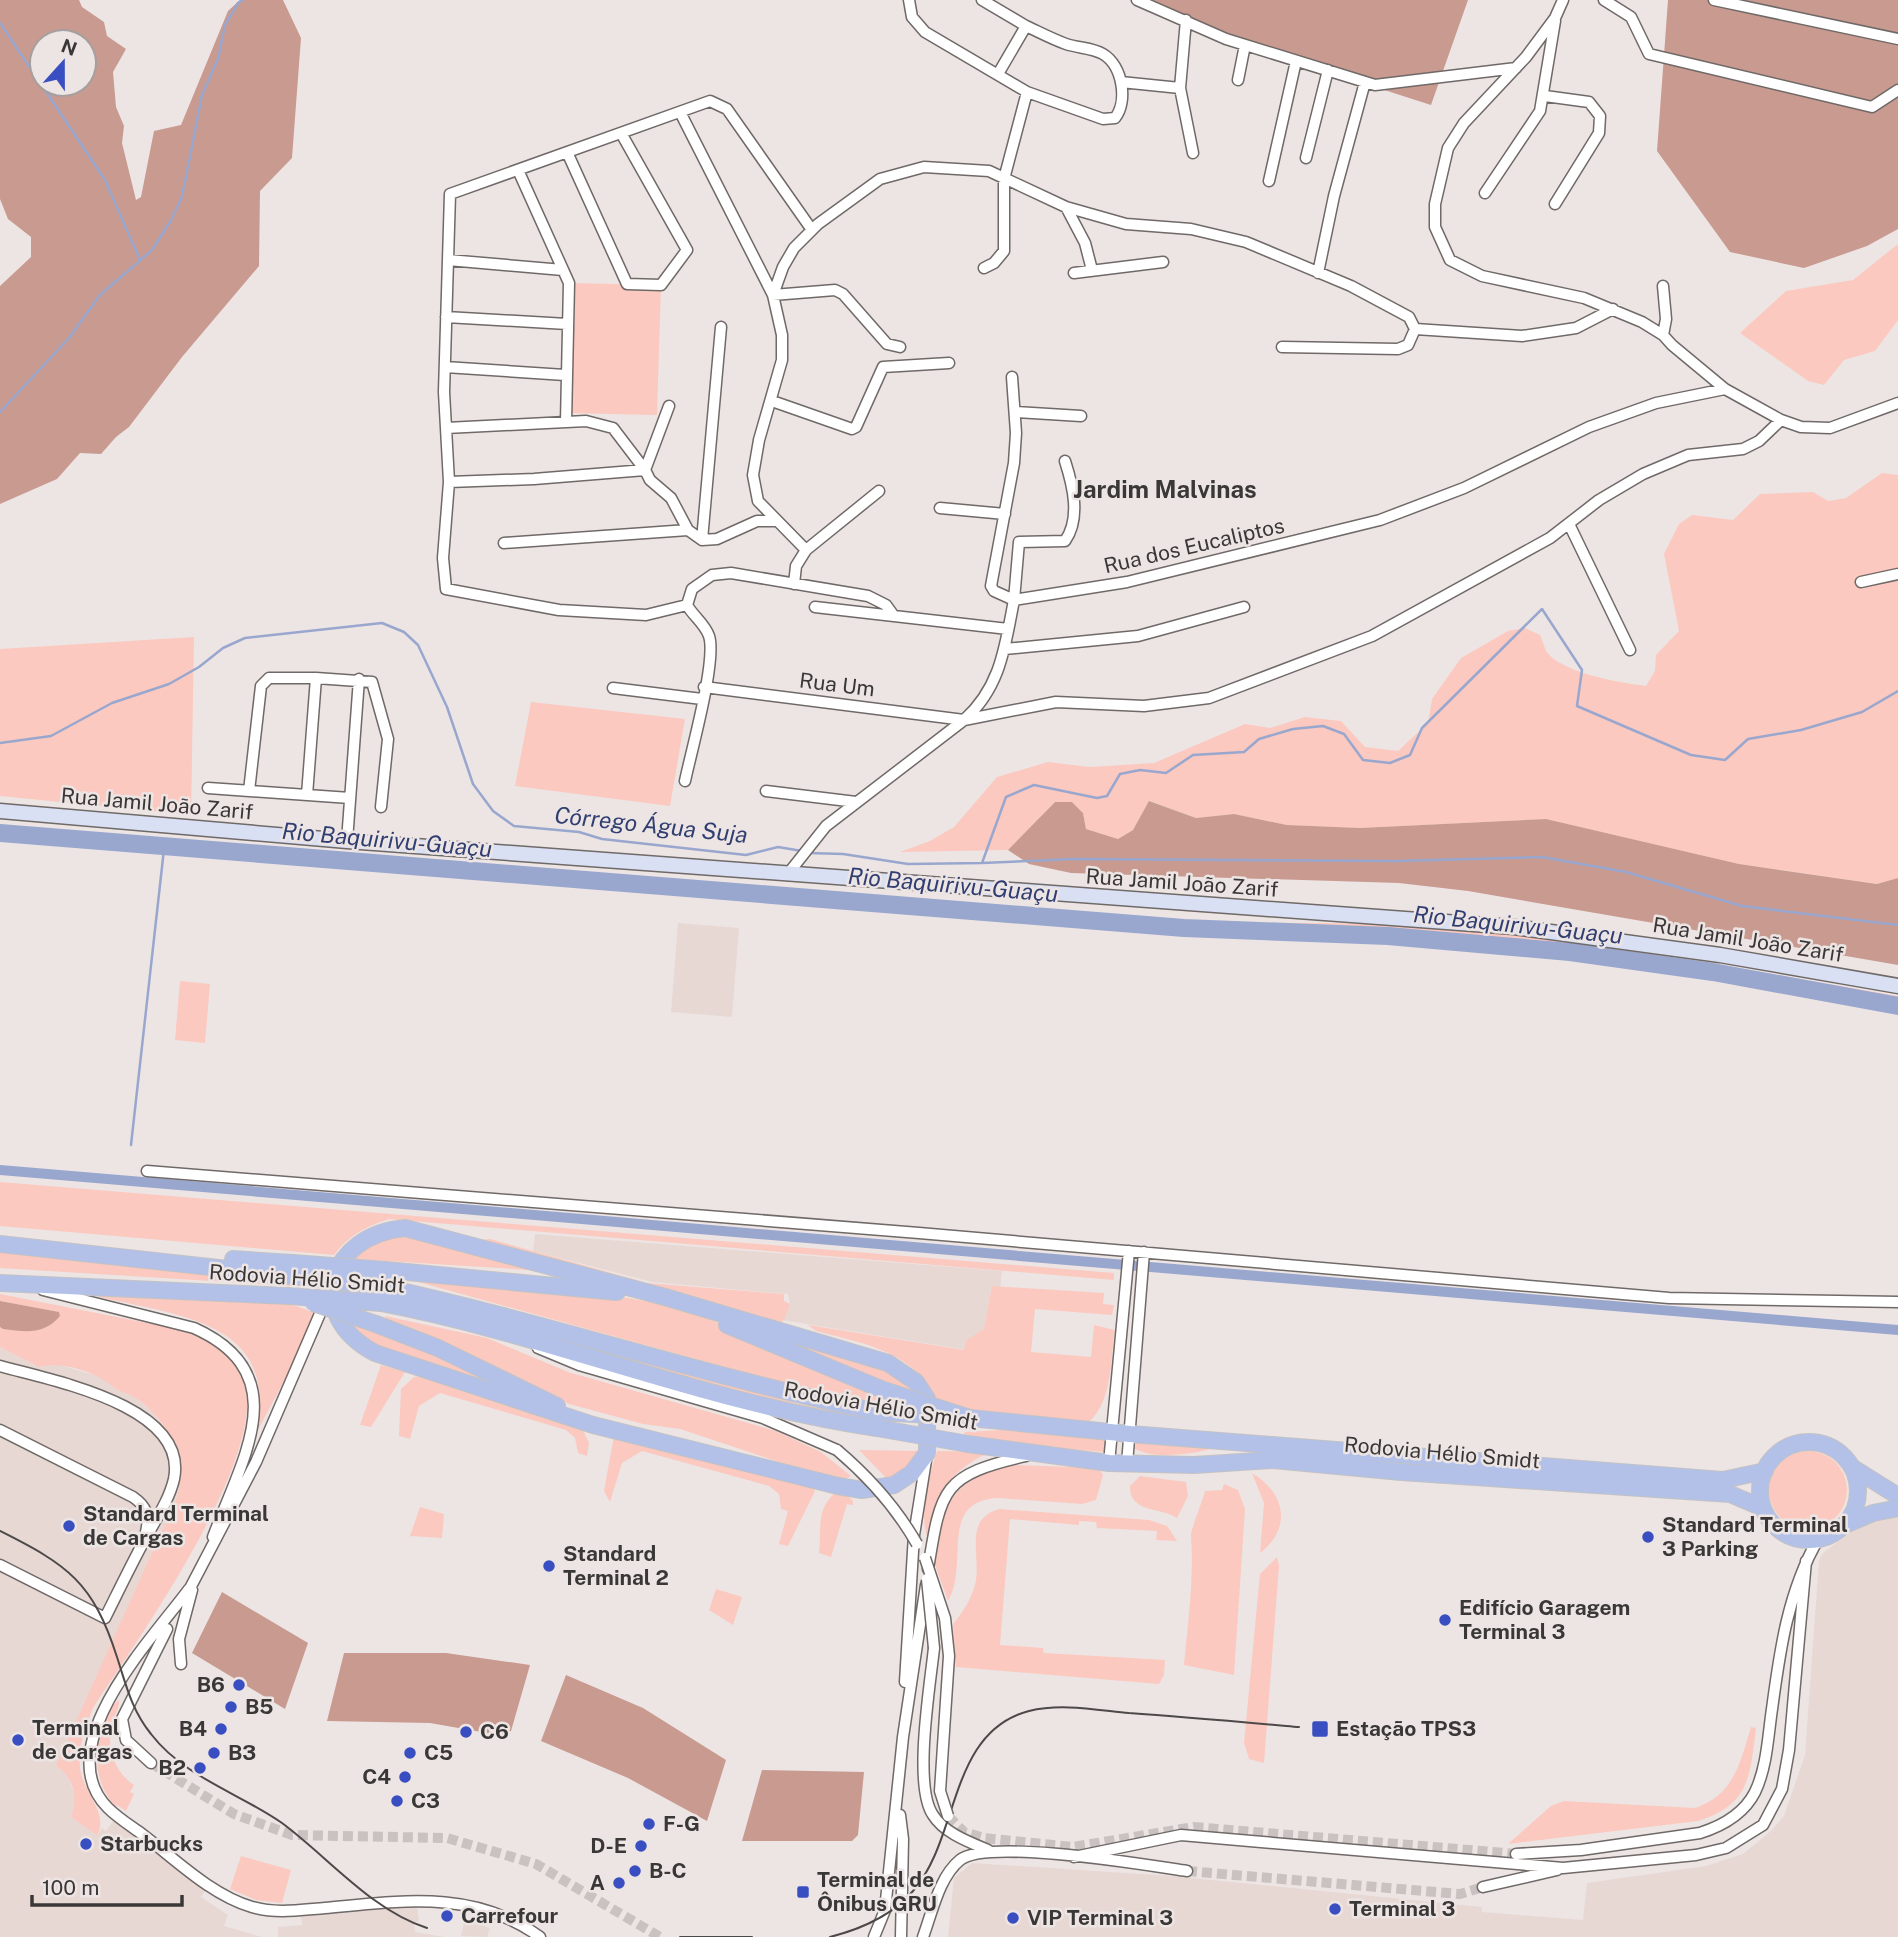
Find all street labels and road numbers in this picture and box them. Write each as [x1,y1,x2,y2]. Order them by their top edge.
street label: Rua dos Eucaliptos [1101,513,1287,578]
street label: Rua Um [798,667,876,702]
street label: Rua Jamil João Zarif [60,783,254,824]
street label: Rua Jamil João Zarif [1085,863,1279,902]
street label: Rua Jamil João Zarif [1651,912,1845,967]
street label: Rodovia Hélio Smidt [208,1259,406,1298]
street label: Rodovia Hélio Smidt [782,1376,980,1435]
street label: Rodovia Hélio Smidt [1343,1431,1541,1474]

